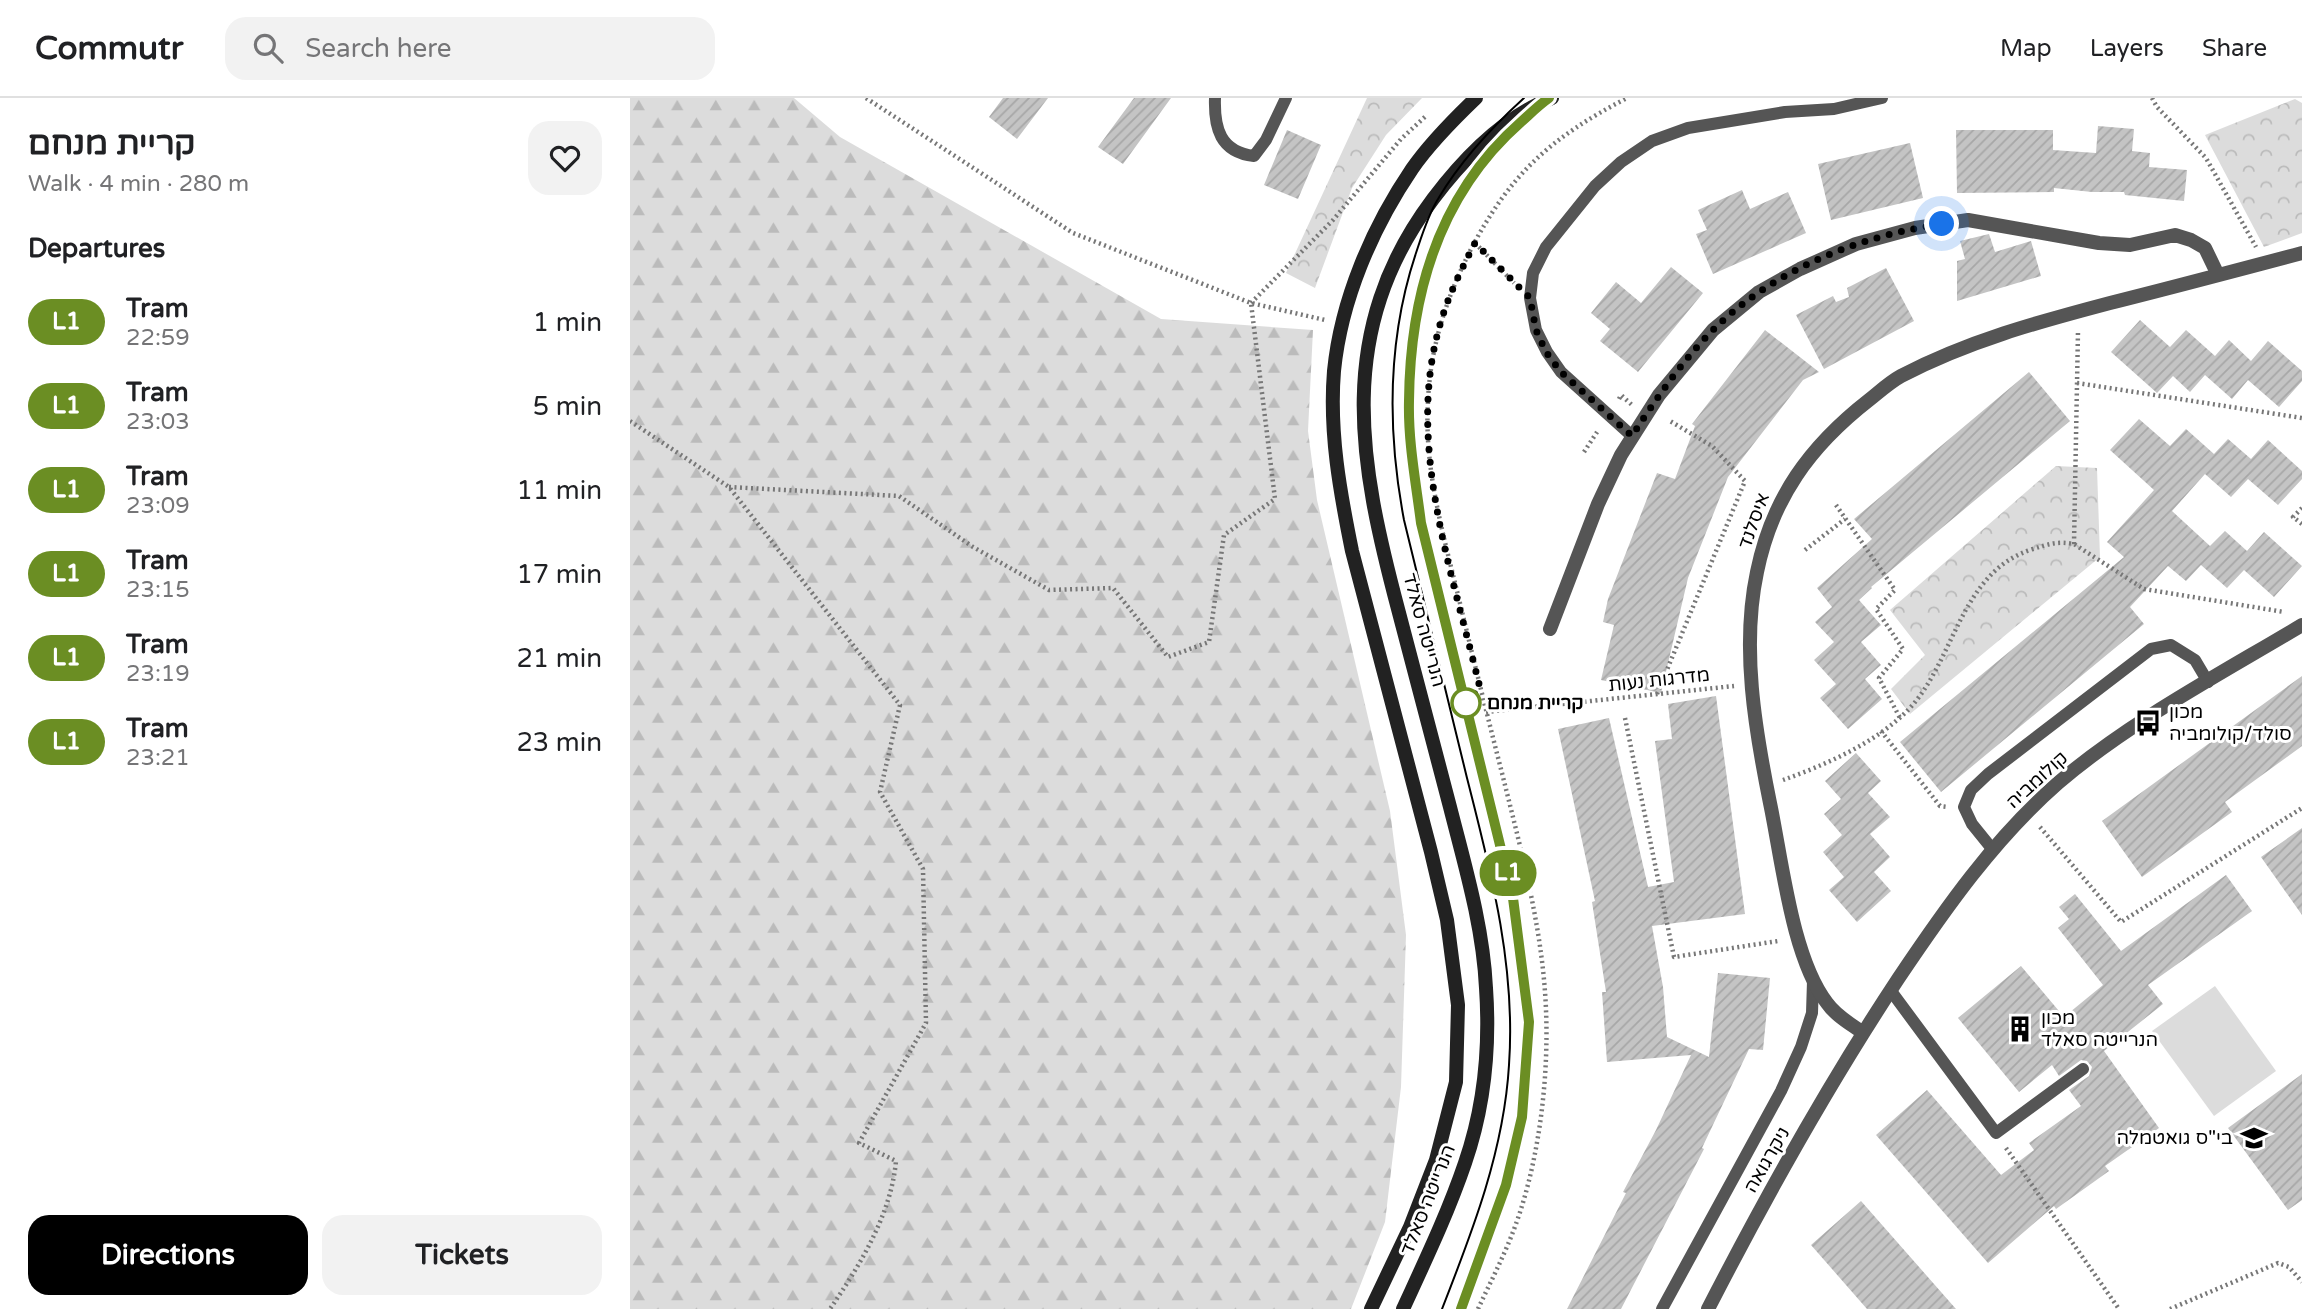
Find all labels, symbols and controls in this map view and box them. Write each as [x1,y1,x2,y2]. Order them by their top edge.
search box [225,17,715,80]
text: Commutr [35,29,183,68]
icon: search [249,29,287,67]
text: Search here [305,33,451,64]
text: Map [2000,34,2052,63]
text: Layers [2090,34,2164,63]
text: Share [2202,34,2267,63]
button: heart [528,121,602,195]
text: קריית מנחם [28,124,195,163]
text: Walk · 4 min · 280 m [28,170,249,198]
your location [1924,206,1959,241]
text: Departures [28,233,165,264]
text: Tram [126,293,189,324]
text: L1 [52,307,81,336]
text: 1 min [533,307,602,338]
text: 22:59 [126,324,190,352]
text: Tram [126,377,189,408]
text: L1 [52,391,81,420]
text: 5 min [533,391,602,422]
text: 23:03 [126,408,190,436]
text: Tram [126,461,189,492]
text: L1 [52,475,81,504]
text: 11 min [516,475,602,506]
street label: איסלנד [1734,490,1774,552]
text: 23:09 [126,492,190,520]
text: Tram [126,545,189,576]
text: L1 [52,559,81,588]
text: 17 min [516,559,602,590]
street label: הנרייטה סאלד [1398,571,1450,689]
text: 23:15 [126,576,190,604]
text: Tram [126,629,189,660]
text: L1 [52,643,81,672]
text: 21 min [516,643,602,674]
text: 23:19 [126,660,190,688]
street label: מדרגות נעות [1607,664,1711,696]
marker: קריית מנחם [1451,688,1481,718]
place label: קריית מנחם [1487,692,1583,714]
place label: מכון סולד/קולומביה [2169,701,2292,745]
bus stop icon: מכון סולד/קולומביה [2133,708,2163,738]
text: Tram [126,713,189,744]
text: L1 [52,727,81,756]
text: 23 min [516,727,602,758]
text: 23:21 [126,744,190,772]
street label: קולומביה [2002,747,2072,813]
line badge: L1 [1476,850,1540,896]
text: L1 [1494,858,1522,887]
place label: מכון הנרייטה סאלד [2041,1007,2158,1051]
building icon: מכון הנרייטה סאלד [2005,1014,2035,1044]
street label: ניקרגואה [1739,1123,1795,1197]
school or university icon: בי"ס גואטמלה [2239,1123,2269,1153]
place label: בי"ס גואטמלה [2116,1127,2233,1149]
street label: הנרייטה סאלד [1396,1142,1460,1258]
button: Directions [28,1215,308,1295]
button: Tickets [322,1215,602,1295]

